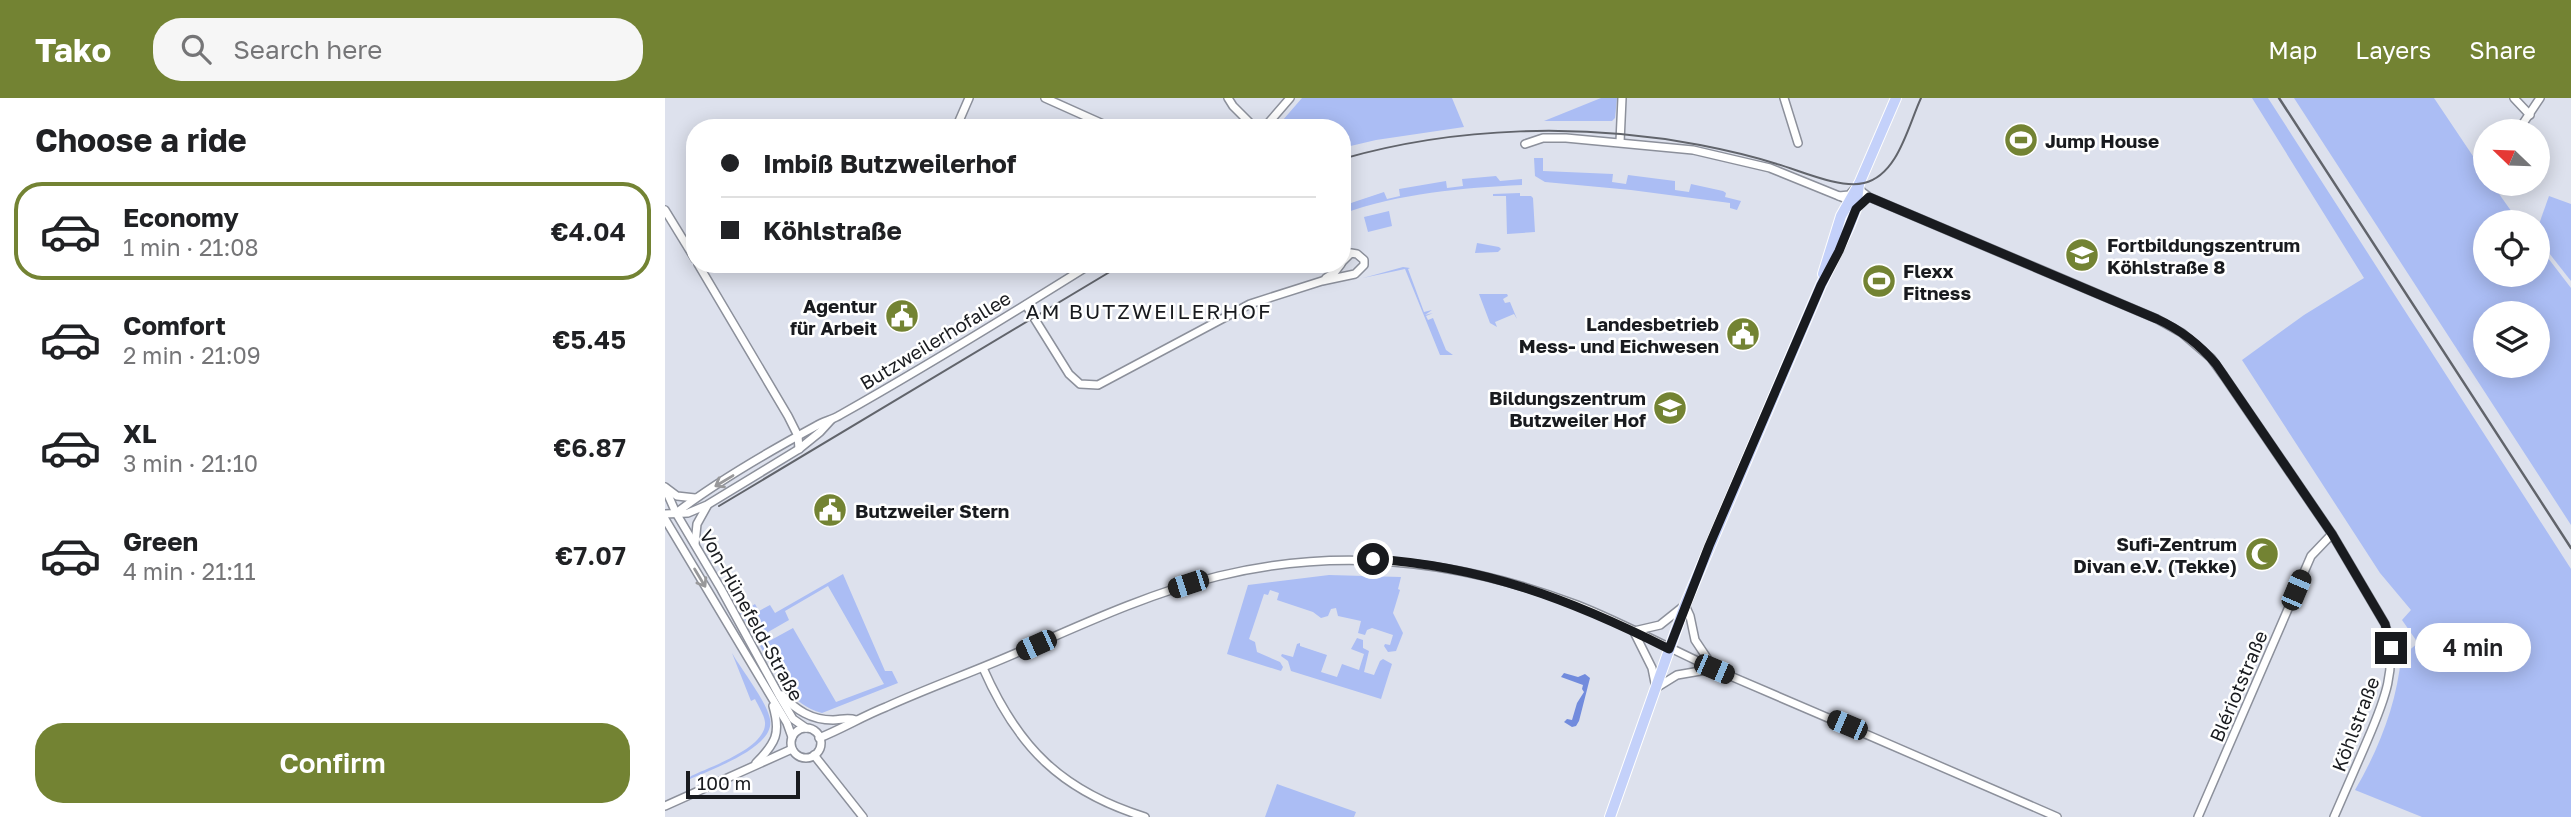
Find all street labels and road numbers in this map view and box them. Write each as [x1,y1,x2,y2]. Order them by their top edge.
street label: Butzweilerhofallee [855,286,1015,394]
street label: Von-Hünefeld-Straße [695,525,809,705]
street label: Blériotstraße [2204,627,2272,745]
street label: Köhlstraße [2326,673,2384,775]

